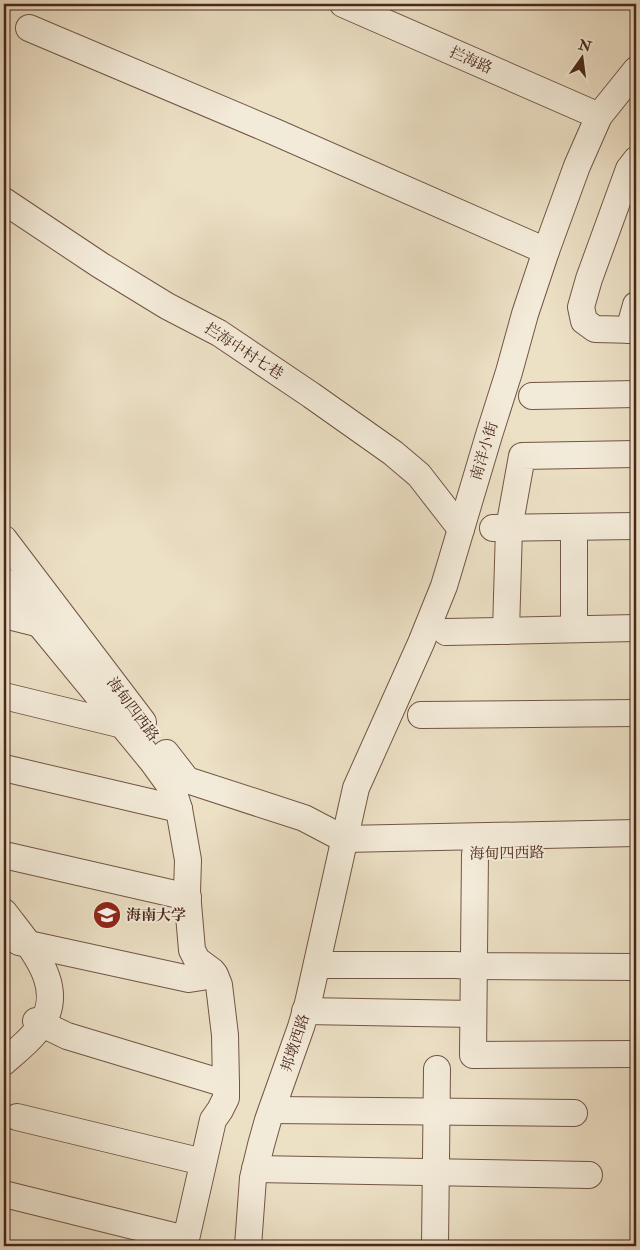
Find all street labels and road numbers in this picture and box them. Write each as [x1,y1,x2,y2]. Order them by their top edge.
street label: 拦海路 [446,43,495,78]
street label: 拦海中村七巷 [201,319,287,384]
street label: 南洋小街 [467,420,502,483]
street label: 海甸四西路 [102,674,163,745]
street label: 海甸四西路 [469,843,545,864]
street label: 邦墩西路 [277,1012,314,1075]

